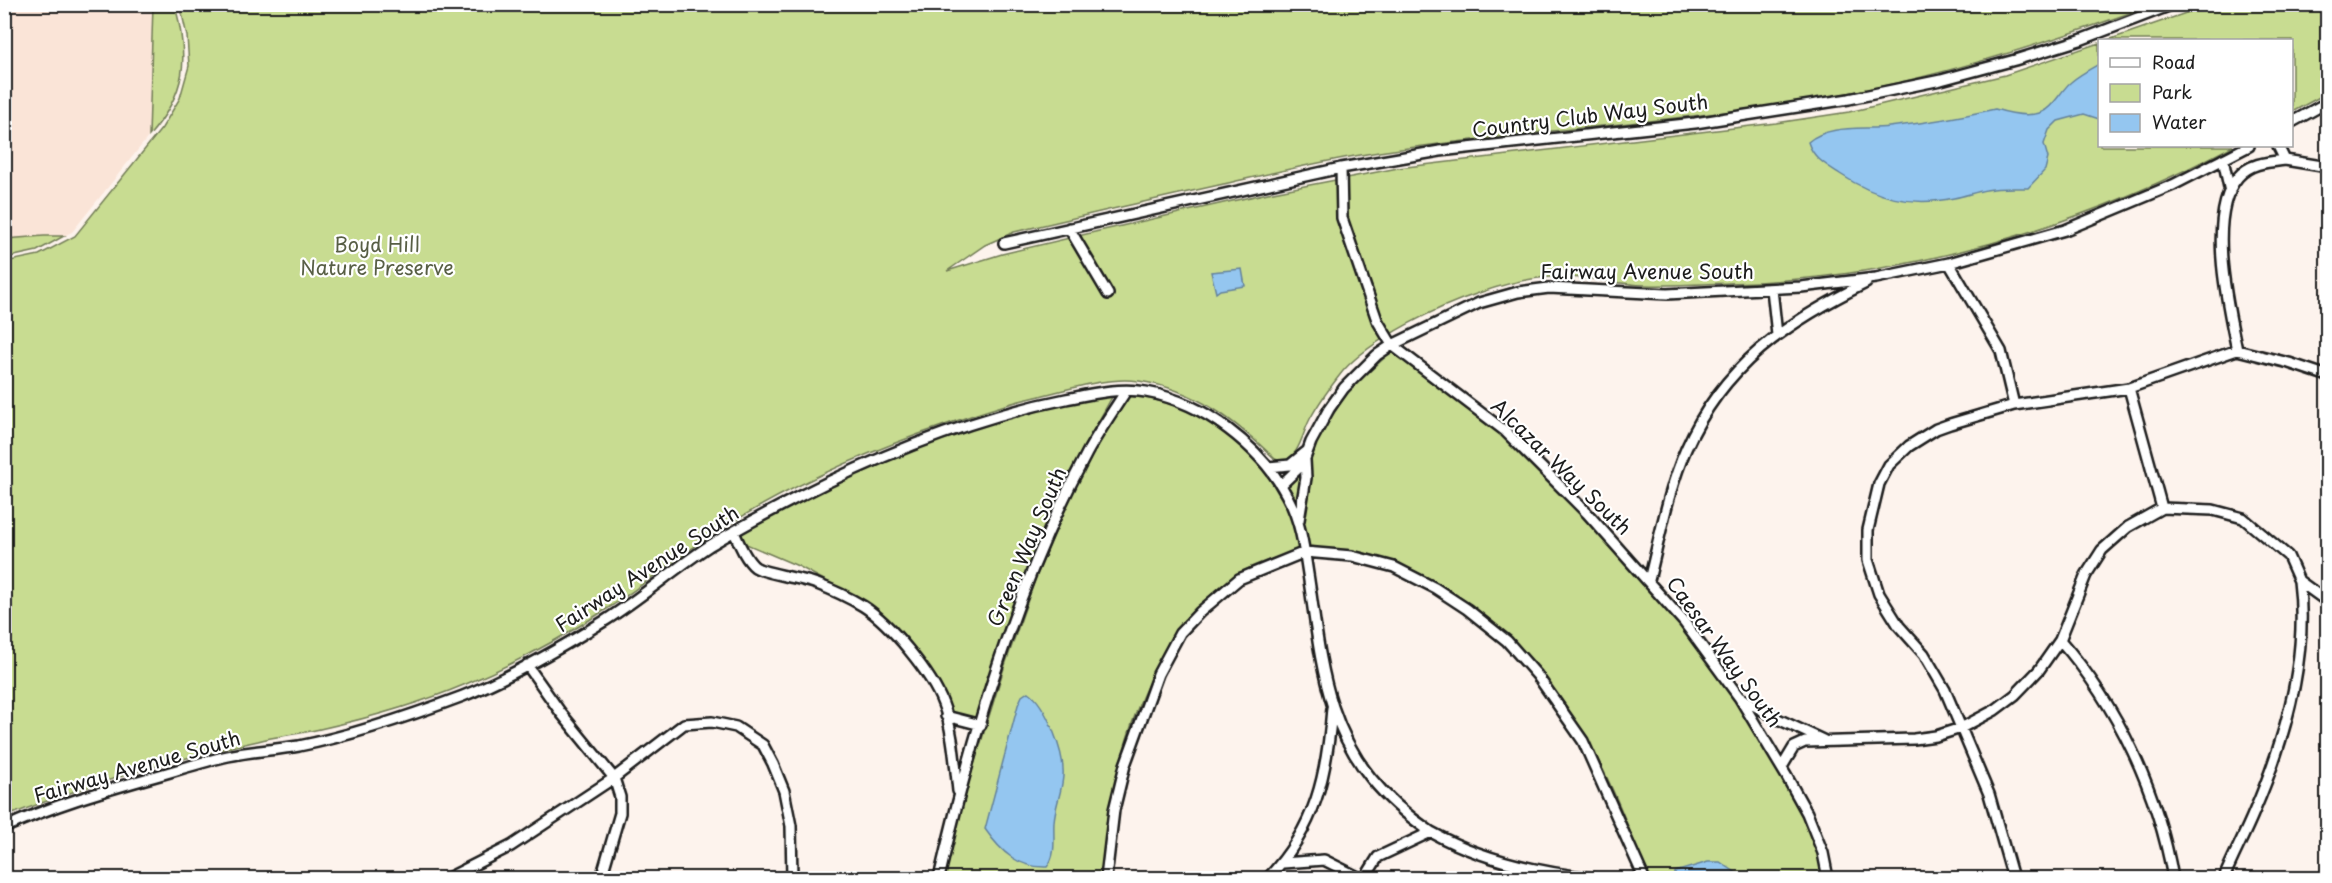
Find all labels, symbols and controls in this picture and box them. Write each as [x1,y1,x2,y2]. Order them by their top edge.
legend [2098,39,2293,147]
text: Road [2152,48,2196,75]
text: Park [2152,78,2192,105]
street label: Country Club Way South [1470,86,1710,144]
text: Water [2152,108,2207,135]
park label: Boyd Hill Nature Preserve [300,229,454,282]
street label: Fairway Avenue South [1540,256,1754,286]
street label: Alcazar Way South [1485,391,1639,541]
street label: Green Way South [979,462,1073,631]
street label: Fairway Avenue South [549,497,744,639]
street label: Caesar Way South [1660,570,1790,733]
street label: Fairway Avenue South [30,722,244,810]

